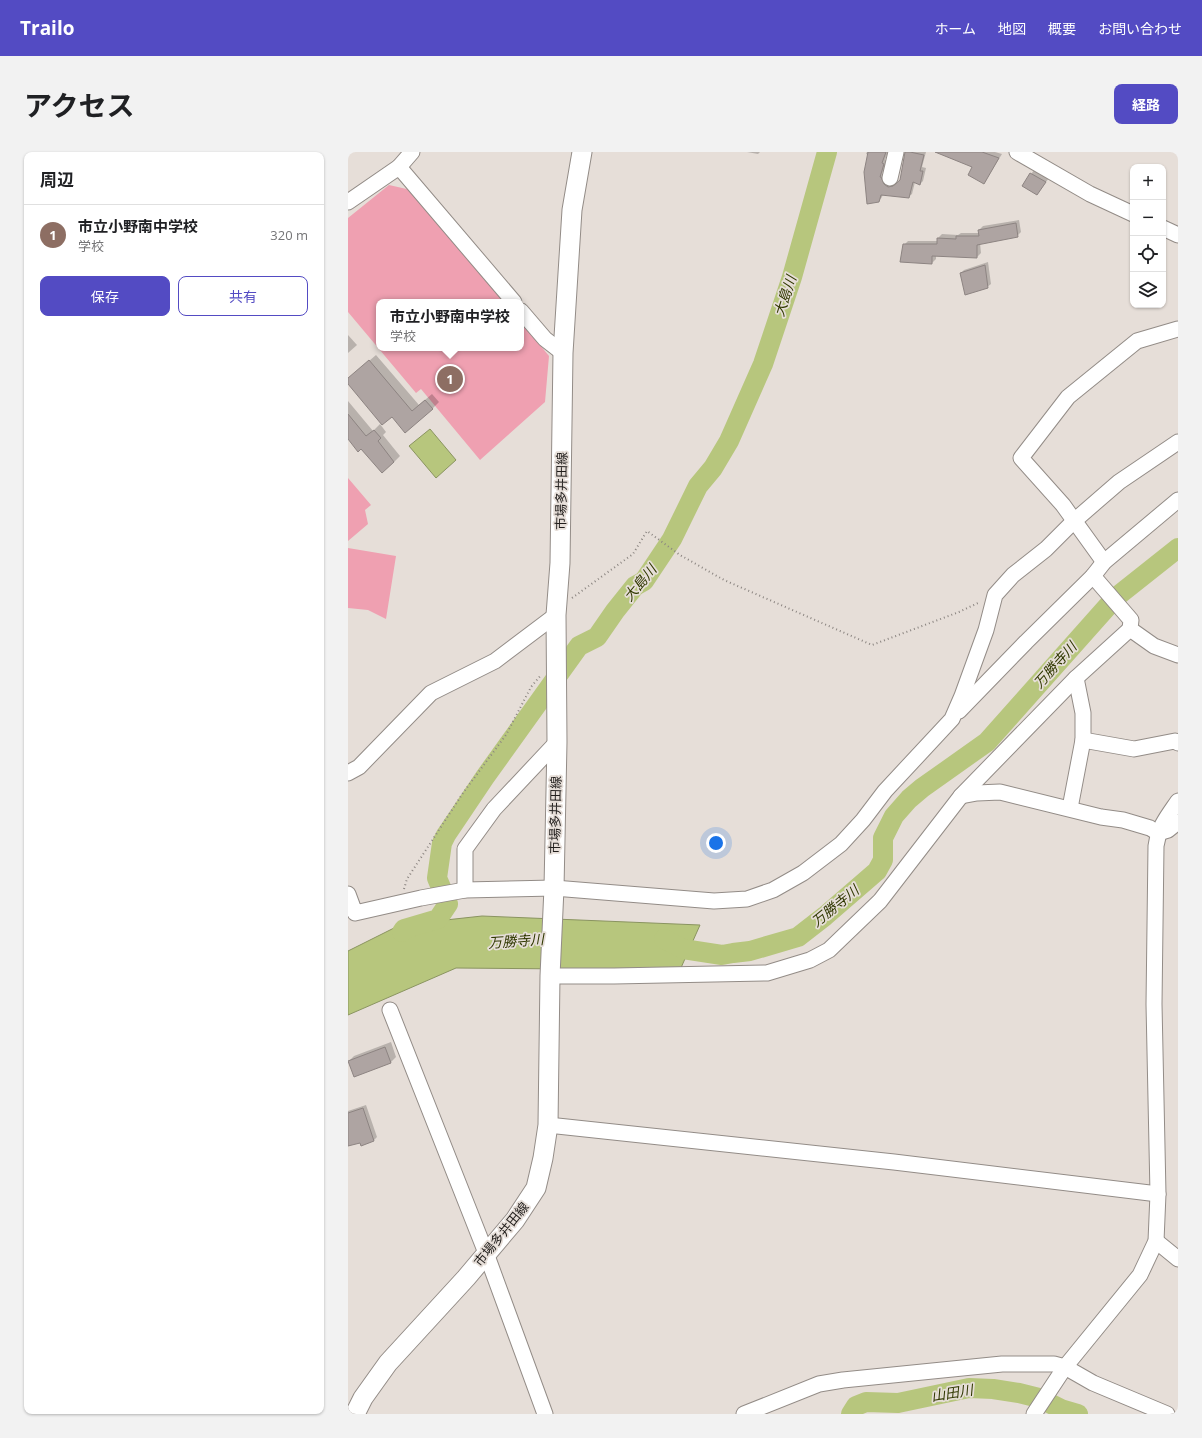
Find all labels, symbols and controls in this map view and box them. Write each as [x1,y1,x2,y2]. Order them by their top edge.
text: Trailo [20,15,74,41]
text: ホーム [934,19,976,38]
text: 地図 [998,19,1026,38]
text: 概要 [1048,19,1076,38]
text: お問い合わせ [1098,19,1182,38]
button: 経路 [1114,84,1178,124]
text: アクセス [24,86,135,124]
map controls [1130,164,1166,308]
button: + [1130,164,1166,200]
text: 周辺 [40,168,74,191]
button: − [1130,200,1166,236]
text: 市立小野南中学校 [78,216,198,236]
text: 1 [49,226,57,244]
text: 320 m [270,226,308,244]
button: locate [1130,236,1166,272]
text: 学校 [78,237,104,255]
water label: 大島川 [769,271,801,319]
button: layers [1130,272,1166,308]
button: 保存 [40,276,170,316]
button: 共有 [178,276,308,316]
popup [376,299,524,351]
text: 市立小野南中学校 [390,306,510,326]
text: 学校 [390,327,416,345]
pin: 1 [437,364,463,394]
street label: 市場多井田線 [551,452,571,530]
water label: 大島川 [619,559,662,605]
water label: 万勝寺川 [1029,636,1082,692]
street label: 市場多井田線 [545,776,565,854]
your location [706,833,726,853]
water label: 万勝寺川 [807,879,864,931]
water label: 万勝寺川 [487,929,547,952]
street label: 市場多井田線 [469,1198,533,1270]
water label: 山田川 [930,1380,976,1405]

